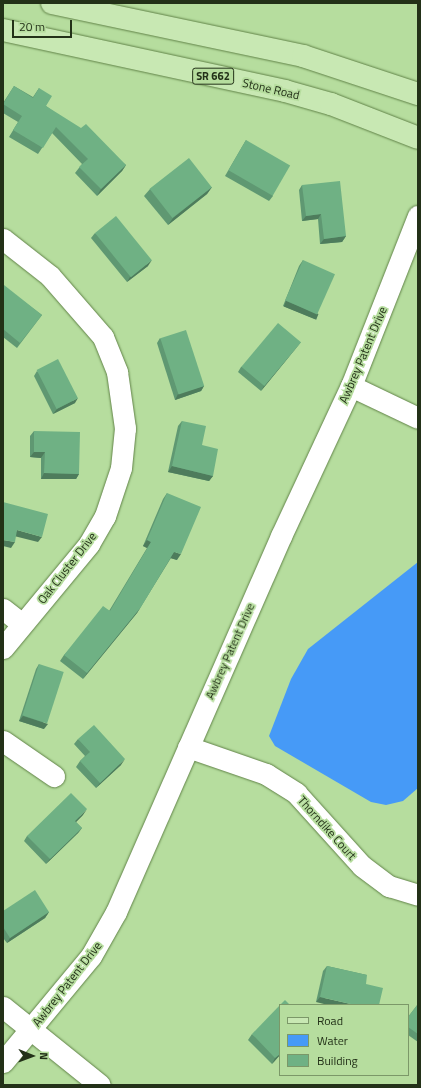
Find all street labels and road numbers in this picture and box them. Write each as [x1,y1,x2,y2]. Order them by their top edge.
road number: SR 662 [192,67,234,85]
street label: Stone Road [241,75,301,103]
street label: Awbrey Patent Drive [336,304,390,406]
street label: Oak Cluster Drive [35,529,99,607]
street label: Awbrey Patent Drive [202,601,258,701]
street label: Thorndike Court [295,793,359,863]
street label: Awbrey Patent Drive [29,939,105,1029]

